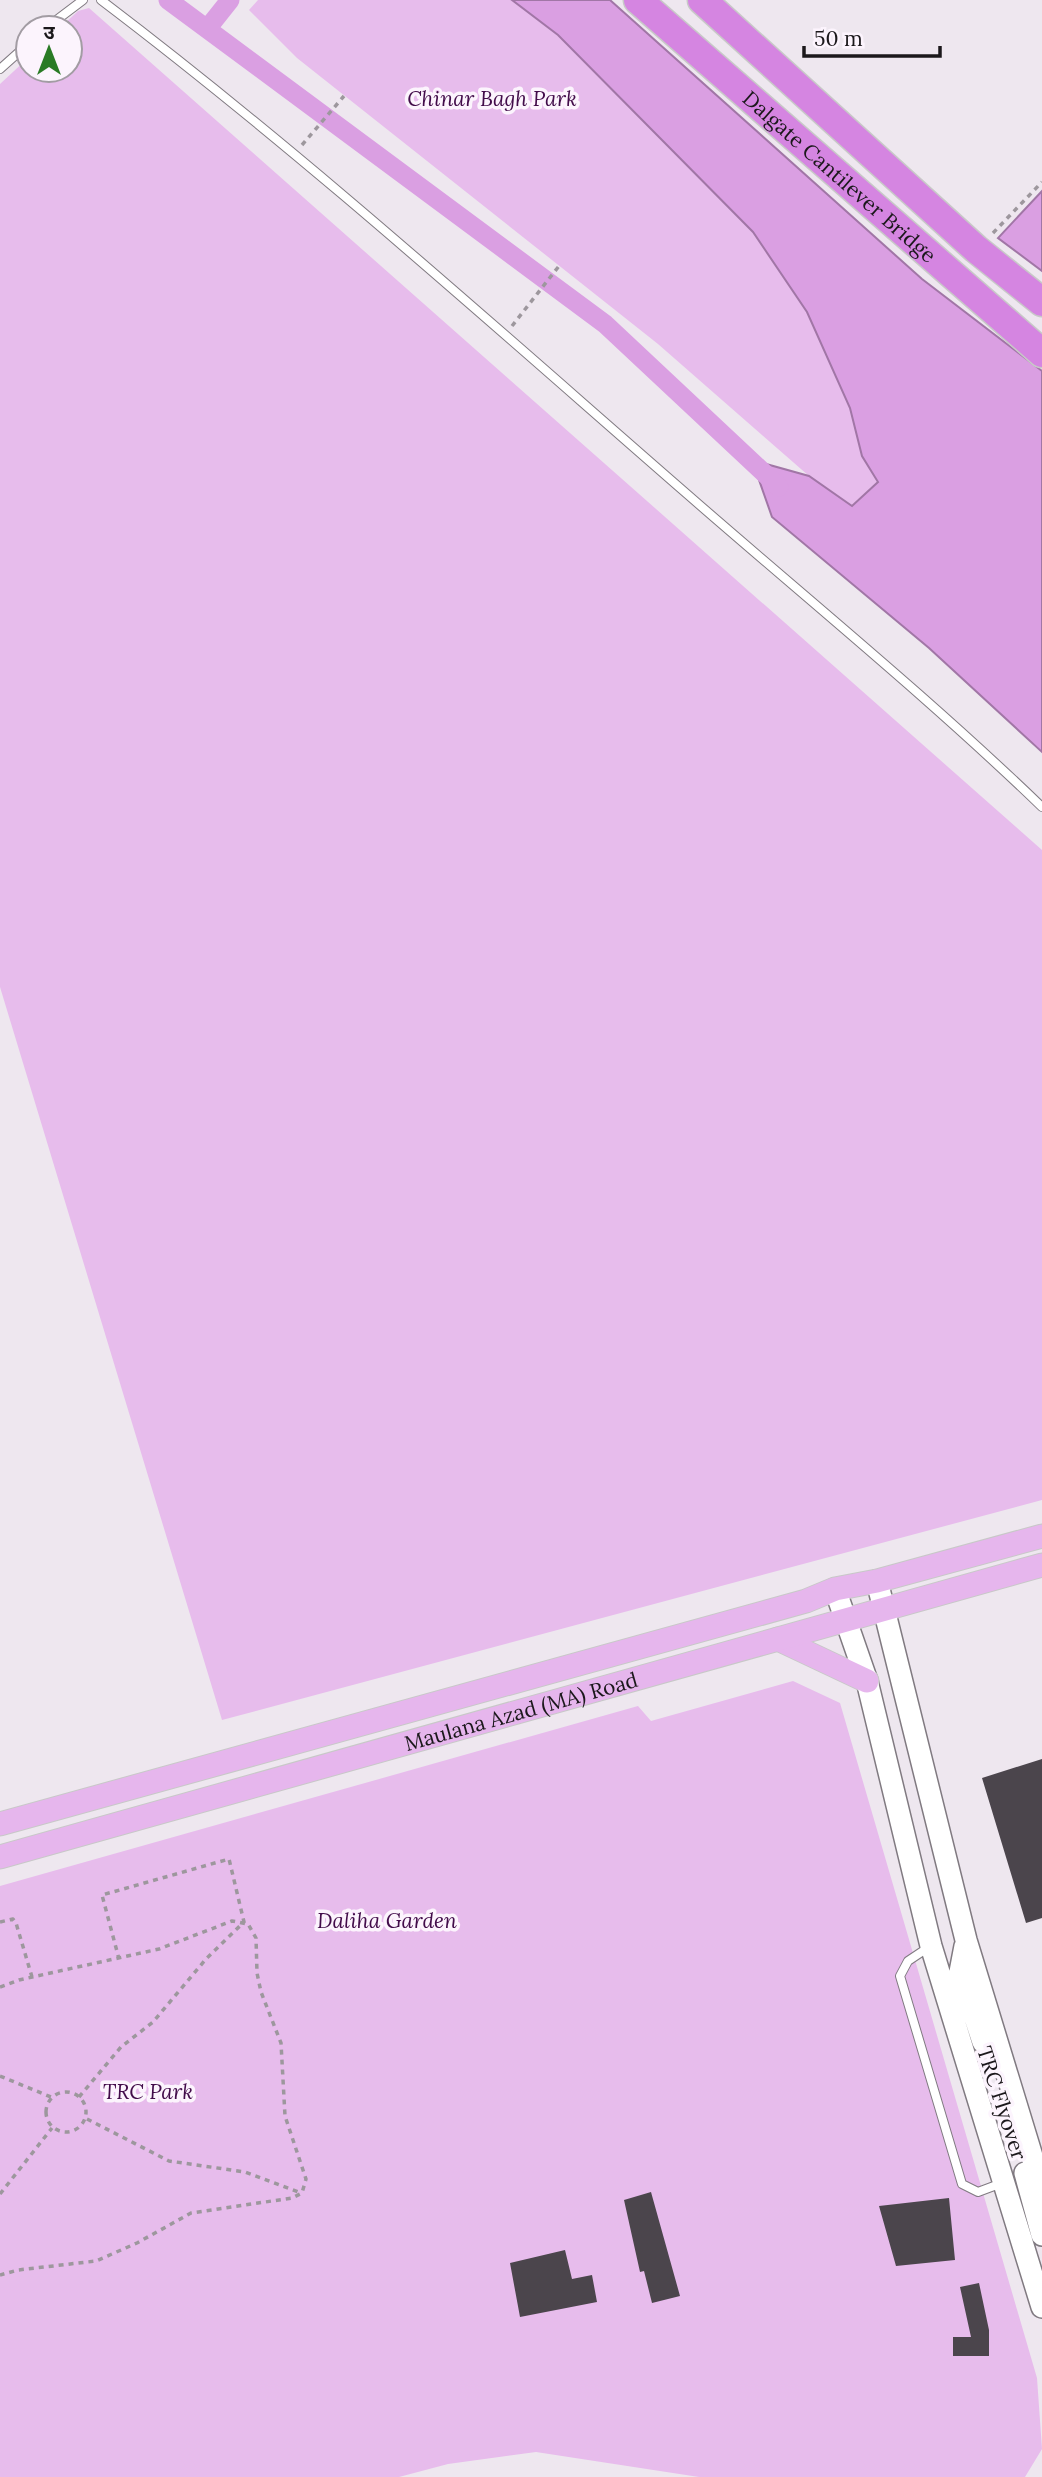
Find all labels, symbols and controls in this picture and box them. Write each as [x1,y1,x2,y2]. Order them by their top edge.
north arrow [14,14,84,84]
scale bar [804,14,940,58]
text: उ [43,20,55,44]
text: 50 m [814,25,863,52]
street label: Dalgate Cantilever Bridge [737,84,942,268]
park label: Chinar Bagh Park [407,85,577,112]
street label: Maulana Azad (MA) Road [401,1665,641,1757]
park label: Daliha Garden [317,1907,457,1934]
street label: TRC Flyover [971,2043,1033,2163]
park label: TRC Park [103,2078,193,2105]

